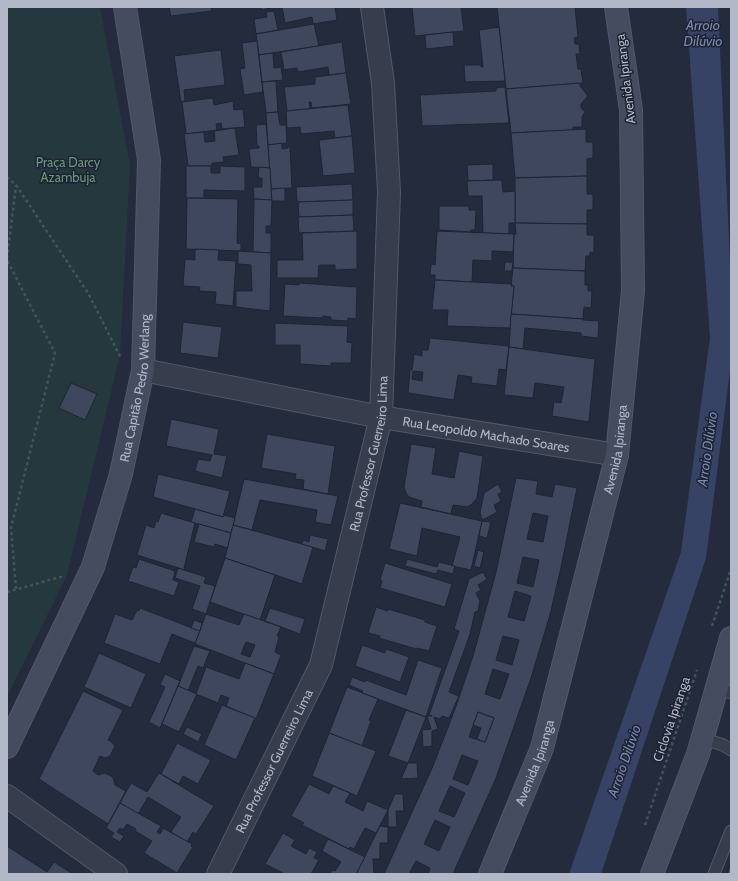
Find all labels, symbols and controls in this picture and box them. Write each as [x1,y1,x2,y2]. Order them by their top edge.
water label: Arroio Dilúvio [684,16,722,50]
street label: Avenida Ipiranga [611,32,638,125]
park label: Praça Darcy Azambuja [36,154,101,186]
street label: Rua Capitão Pedro Werlang [116,313,153,463]
street label: Rua Professor Guerreiro Lima [346,375,390,533]
street label: Avenida Ipiranga [599,403,630,496]
water label: Arroio Dilúvio [693,410,721,489]
street label: Rua Leopoldo Machado Soares [401,413,571,455]
street label: Ciclovia Ipiranga [649,674,693,764]
street label: Rua Professor Guerreiro Lima [231,686,316,836]
street label: Avenida Ipiranga [511,717,557,808]
water label: Arroio Dilúvio [603,722,645,801]

